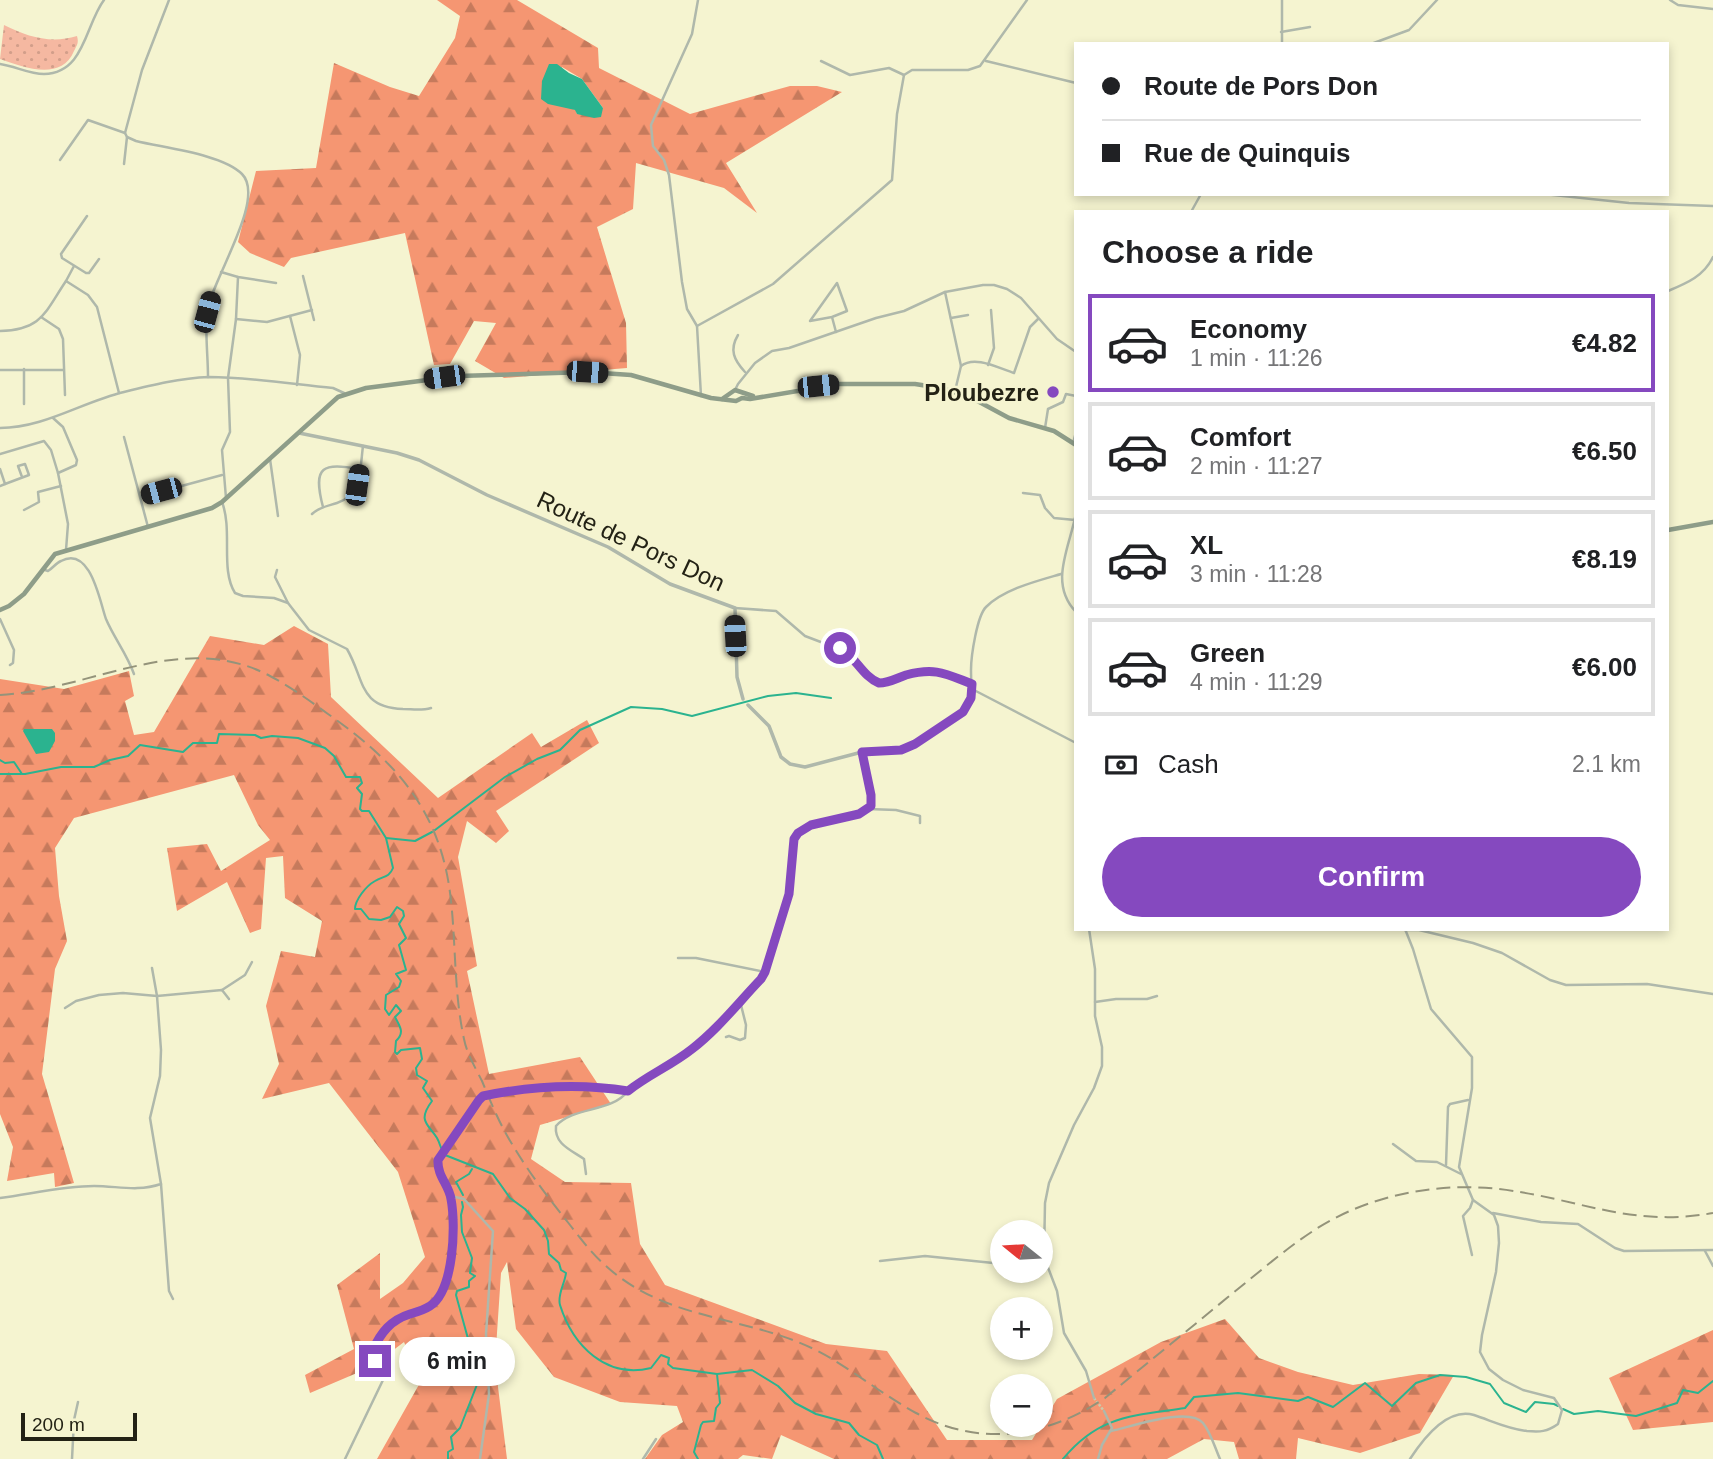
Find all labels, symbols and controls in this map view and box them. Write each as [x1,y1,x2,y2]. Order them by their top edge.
text: Route de Pors Don [1144,71,1378,101]
text: Rue de Quinquis [1144,138,1351,168]
text: Choose a ride [1102,234,1314,270]
car [192,289,223,335]
icon: car [1106,312,1169,375]
text: Economy [1190,314,1307,344]
text: €4.82 [1572,328,1637,358]
text: 1 min · 11:26 [1190,345,1323,371]
car [566,360,609,384]
car [422,364,467,390]
car [797,373,840,399]
place label: Ploubezre [924,379,1039,406]
marker: Ploubezre [1045,384,1061,400]
icon: car [1106,420,1169,483]
text: Comfort [1190,422,1291,452]
text: €6.50 [1572,436,1637,466]
text: 2 min · 11:27 [1190,453,1323,479]
car [344,463,371,507]
car [138,475,185,507]
street label: Route de Pors Don [533,486,729,596]
icon: car [1106,528,1169,591]
text: XL [1190,530,1223,560]
text: €8.19 [1572,544,1637,574]
text: 3 min · 11:28 [1190,561,1323,587]
car [724,614,747,658]
route start [824,632,856,664]
icon: car [1106,636,1169,699]
text: Green [1190,638,1265,668]
text: €6.00 [1572,652,1637,682]
text: 4 min · 11:29 [1190,669,1323,695]
icon: cash [1102,746,1140,784]
text: Cash [1158,749,1219,779]
text: 2.1 km [1572,751,1641,777]
button: Confirm [1102,837,1641,917]
north arrow [990,1220,1054,1283]
map controls [990,1220,1053,1437]
button: + [990,1297,1053,1360]
callout: 6 min [400,1336,515,1386]
route end [359,1345,391,1377]
text: 6 min [427,1348,487,1374]
button: − [990,1374,1053,1437]
scale bar [21,1410,136,1442]
text: 200 m [32,1414,85,1435]

